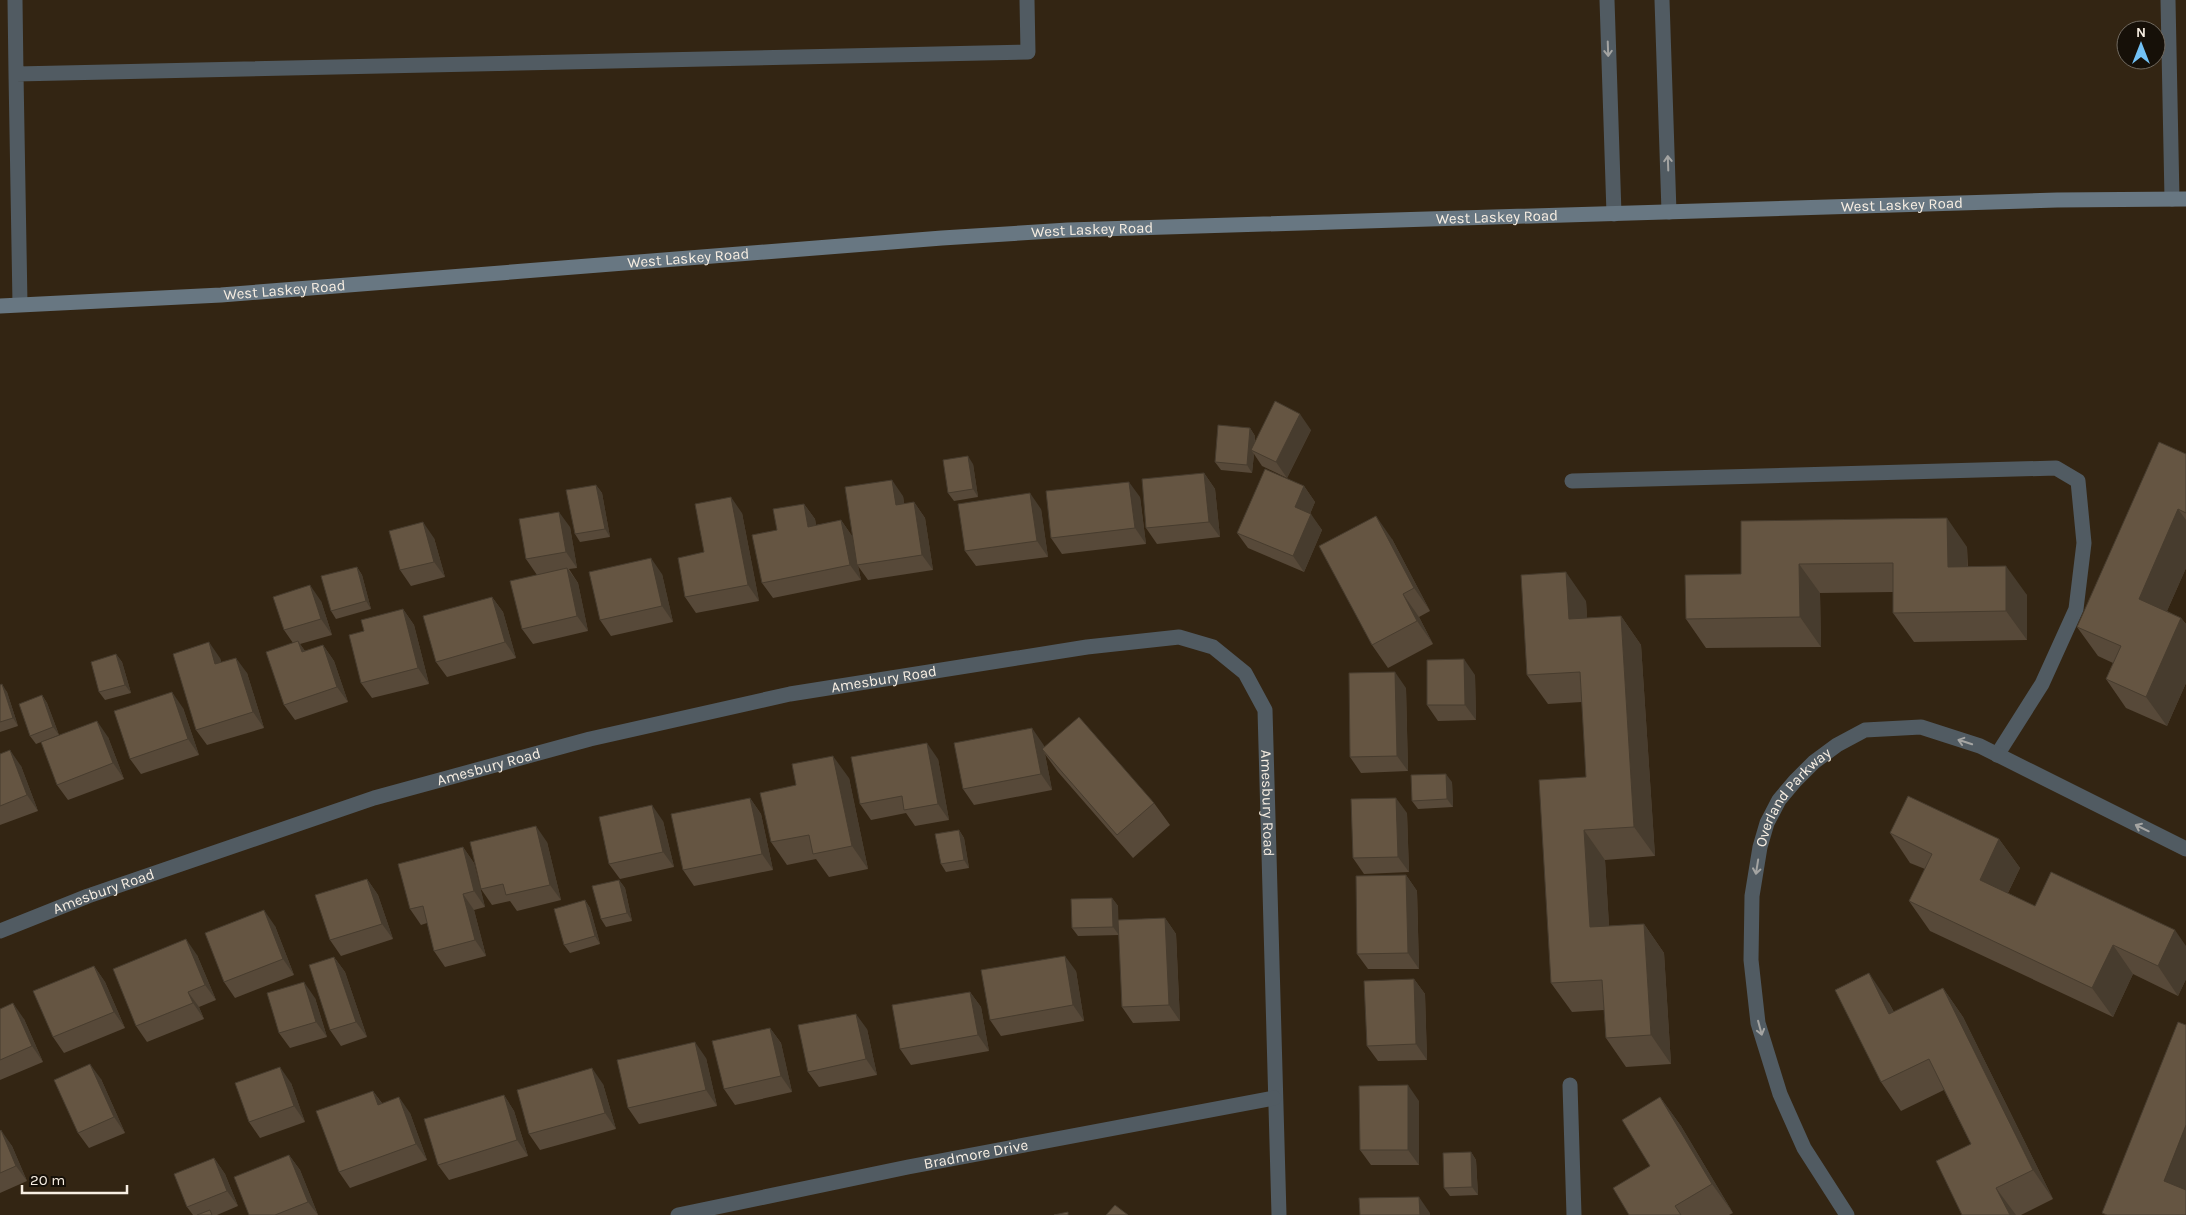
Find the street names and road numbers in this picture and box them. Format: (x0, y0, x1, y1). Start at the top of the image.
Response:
street label: West Laskey Road (1841, 194, 1963, 216)
street label: West Laskey Road (1436, 206, 1558, 228)
street label: West Laskey Road (1031, 218, 1154, 241)
street label: West Laskey Road (627, 244, 750, 272)
street label: West Laskey Road (223, 276, 346, 304)
street label: Amesbury Road (830, 662, 938, 696)
street label: Amesbury Road (435, 744, 543, 789)
street label: Overland Parkway (1751, 744, 1834, 849)
street label: Amesbury Road (1257, 749, 1278, 857)
street label: Amesbury Road (50, 865, 157, 918)
street label: Bradmore Drive (922, 1136, 1030, 1173)

